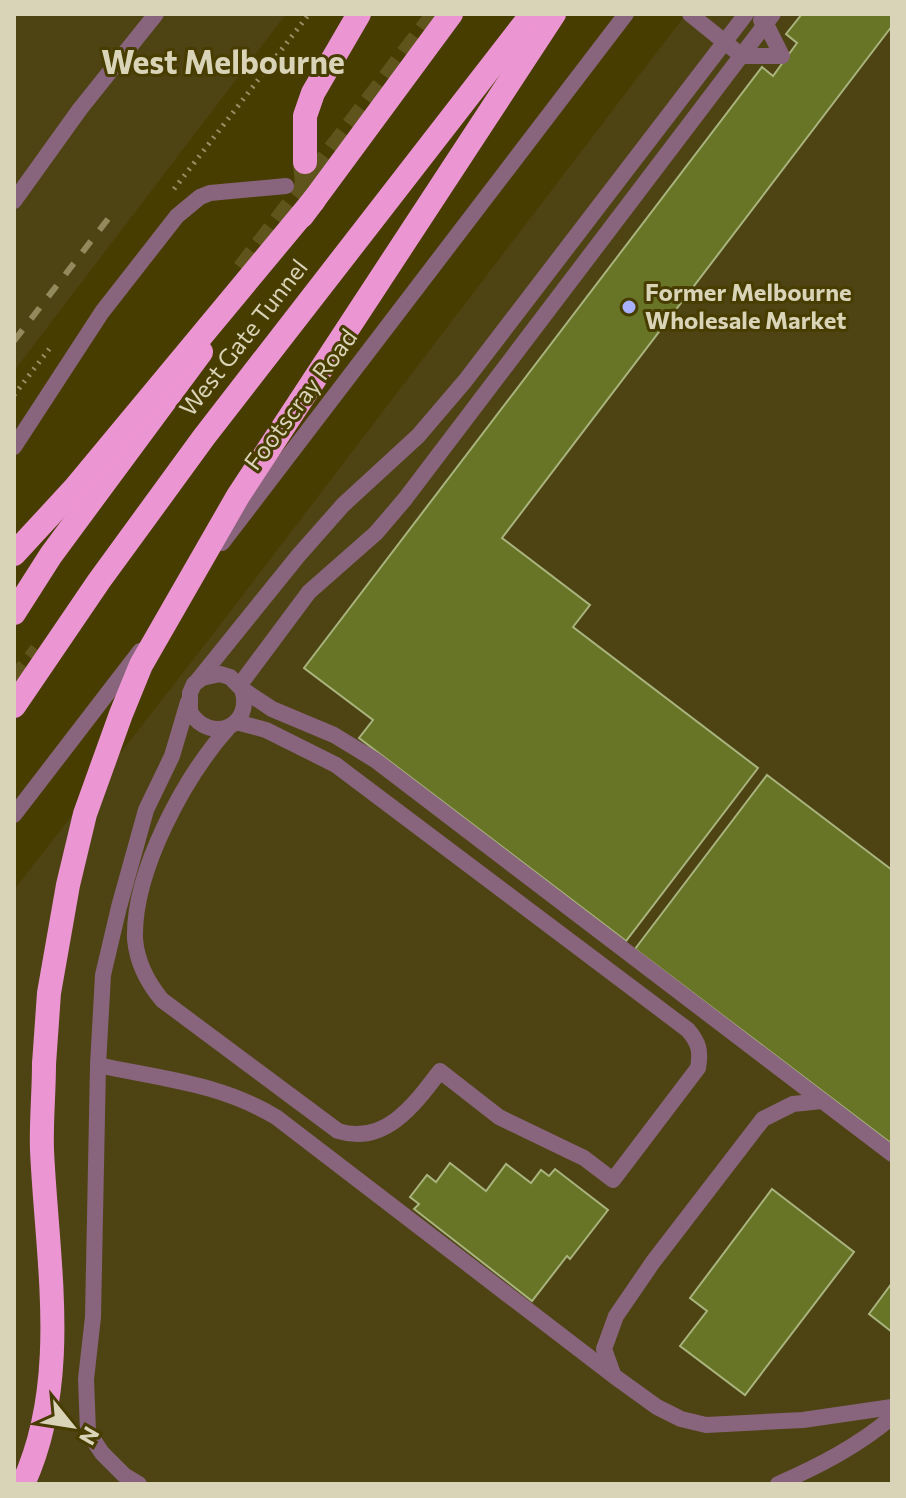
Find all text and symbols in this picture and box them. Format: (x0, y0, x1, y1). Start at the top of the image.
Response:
district label: West Melbourne (101, 41, 345, 81)
street label: West Gate Tunnel (173, 253, 313, 421)
place label: Former Melbourne Wholesale Market (645, 277, 852, 334)
marker: Former Melbourne Wholesale Market (620, 298, 638, 316)
street label: Footscray Road (237, 323, 362, 475)
north arrow (32, 1386, 112, 1466)
text: N (74, 1422, 106, 1450)

